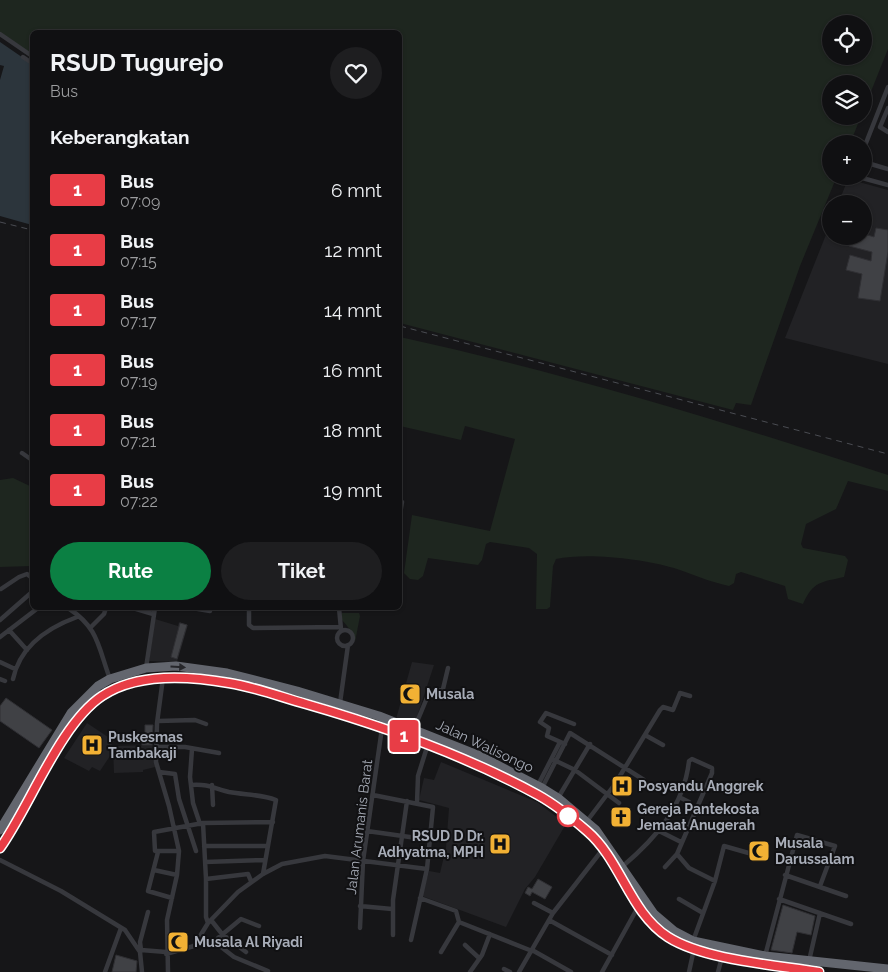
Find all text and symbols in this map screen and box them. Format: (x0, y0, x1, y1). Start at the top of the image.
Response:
map controls (822, 15, 872, 245)
button: locate (822, 15, 872, 65)
button: heart (330, 47, 382, 99)
text: RSUD Tugurejo (50, 48, 224, 77)
button: layers (822, 75, 872, 125)
text: Bus (50, 82, 78, 101)
text: Keberangkatan (50, 126, 190, 148)
button: + (822, 135, 872, 185)
text: Bus (120, 170, 154, 192)
text: 1 (73, 179, 82, 200)
text: 6 mnt (331, 179, 382, 201)
text: 07:09 (120, 192, 160, 211)
button: − (822, 195, 872, 245)
text: Bus (120, 230, 154, 252)
text: 1 (73, 239, 82, 260)
text: 12 mnt (324, 239, 382, 261)
text: 07:15 (120, 252, 157, 271)
text: Bus (120, 290, 154, 312)
text: 1 (73, 299, 82, 320)
text: 14 mnt (324, 299, 382, 321)
text: 07:17 (120, 312, 157, 331)
text: Bus (120, 350, 154, 372)
text: 1 (73, 359, 82, 380)
text: 16 mnt (323, 359, 382, 381)
text: 07:19 (120, 372, 157, 391)
text: Bus (120, 410, 154, 432)
text: 1 (73, 419, 82, 440)
text: 18 mnt (323, 419, 382, 441)
text: 07:21 (120, 432, 156, 451)
text: Bus (120, 470, 154, 492)
text: 1 (73, 479, 82, 500)
text: 19 mnt (323, 479, 382, 501)
text: 07:22 (120, 492, 158, 511)
button: Rute (50, 542, 211, 600)
button: Tiket (221, 542, 382, 600)
one-way arrow (171, 664, 187, 672)
mosque icon: Musala (398, 682, 422, 706)
place label: Musala (426, 686, 474, 702)
street label: Jalan Walisongo (434, 716, 536, 776)
line badge: 1 (388, 720, 420, 752)
text: 1 (400, 725, 408, 746)
place label: Puskesmas Tambakaji (108, 729, 183, 761)
hospital icon: Puskesmas Tambakaji (80, 733, 104, 757)
street label: Jalan Arumanis Barat (343, 758, 375, 895)
hospital icon: Posyandu Anggrek (610, 774, 634, 798)
place label: Posyandu Anggrek (638, 778, 764, 794)
place label: Gereja Pantekosta Jemaat Anugerah (637, 801, 759, 833)
unlabelled marker (557, 805, 579, 827)
church icon: Gereja Pantekosta Jemaat Anugerah (609, 805, 633, 829)
place label: RSUD D Dr. Adhyatma, MPH (378, 828, 484, 860)
hospital icon: RSUD D Dr. Adhyatma, MPH (488, 832, 512, 856)
place label: Musala Darussalam (775, 835, 854, 867)
mosque icon: Musala Darussalam (747, 839, 771, 863)
mosque icon: Musala Al Riyadi (166, 930, 190, 954)
place label: Musala Al Riyadi (194, 934, 303, 950)

